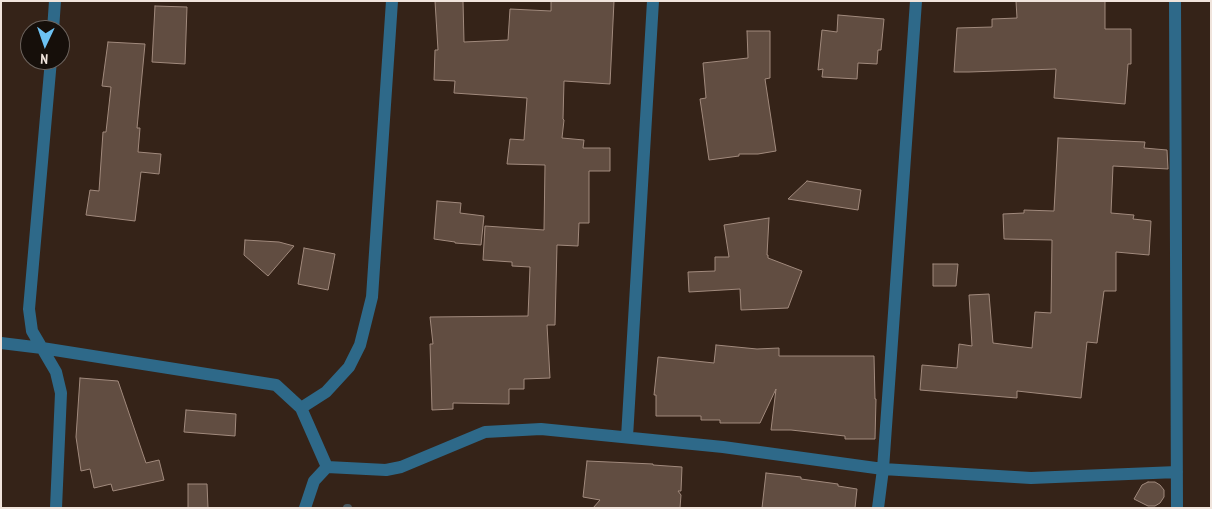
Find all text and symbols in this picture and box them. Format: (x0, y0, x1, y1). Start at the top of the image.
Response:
north arrow (20, 20, 70, 70)
text: N (40, 50, 49, 68)

